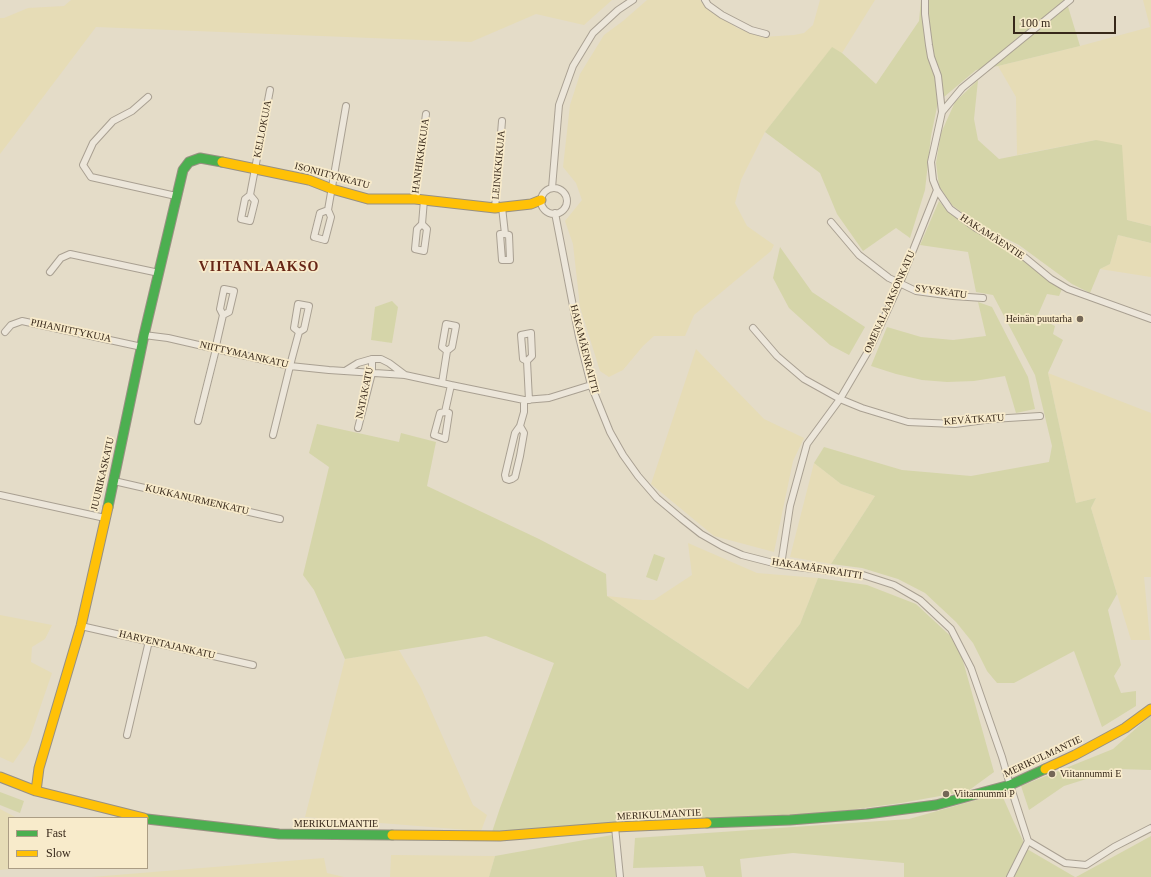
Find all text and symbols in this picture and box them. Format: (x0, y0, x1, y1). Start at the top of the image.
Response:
scale bar (1015, 8, 1118, 34)
text: 100 m (1020, 16, 1050, 30)
street label: KELLOKUJA (252, 99, 274, 159)
street label: HANHIKKIKUJA (410, 118, 432, 194)
street label: LEINIKKIKUJA (490, 130, 508, 200)
street label: ISONIITYNKATU (293, 160, 371, 192)
street label: HAKAMÄENTIE (958, 212, 1026, 262)
street label: OMENALAAKSONKATU (862, 249, 918, 355)
district label: VIITANLAAKSO (199, 259, 319, 275)
street label: SYYSKATU (914, 282, 968, 302)
street label: HAKAMÄENRAITTI (567, 303, 601, 395)
place label: Heinän puutarha (1006, 313, 1072, 325)
marker: Heinän puutarha (1075, 314, 1085, 324)
street label: PIHANIITTYKUJA (30, 317, 112, 345)
street label: NIITTYMAANKATU (199, 339, 289, 371)
street label: NATAKATU (354, 366, 376, 420)
street label: KEVÄTKATU (943, 412, 1005, 428)
street label: JUURIKASKATU (89, 436, 117, 512)
street label: KUKKANURMENKATU (144, 482, 250, 518)
street label: HAKAMÄENRAITTI (771, 556, 863, 582)
street label: HARVENTAJANKATU (118, 628, 216, 662)
street label: MERIKULMANTIE (1002, 734, 1084, 780)
place label: Viitannummi E (1060, 768, 1121, 780)
marker: Viitannummi E (1047, 769, 1057, 779)
place label: Viitannummi P (954, 788, 1015, 800)
marker: Viitannummi P (941, 789, 951, 799)
street label: MERIKULMANTIE (617, 807, 701, 823)
legend (8, 817, 148, 869)
street label: MERIKULMANTIE (294, 818, 378, 830)
text: Fast (46, 826, 66, 840)
text: Slow (46, 846, 71, 860)

